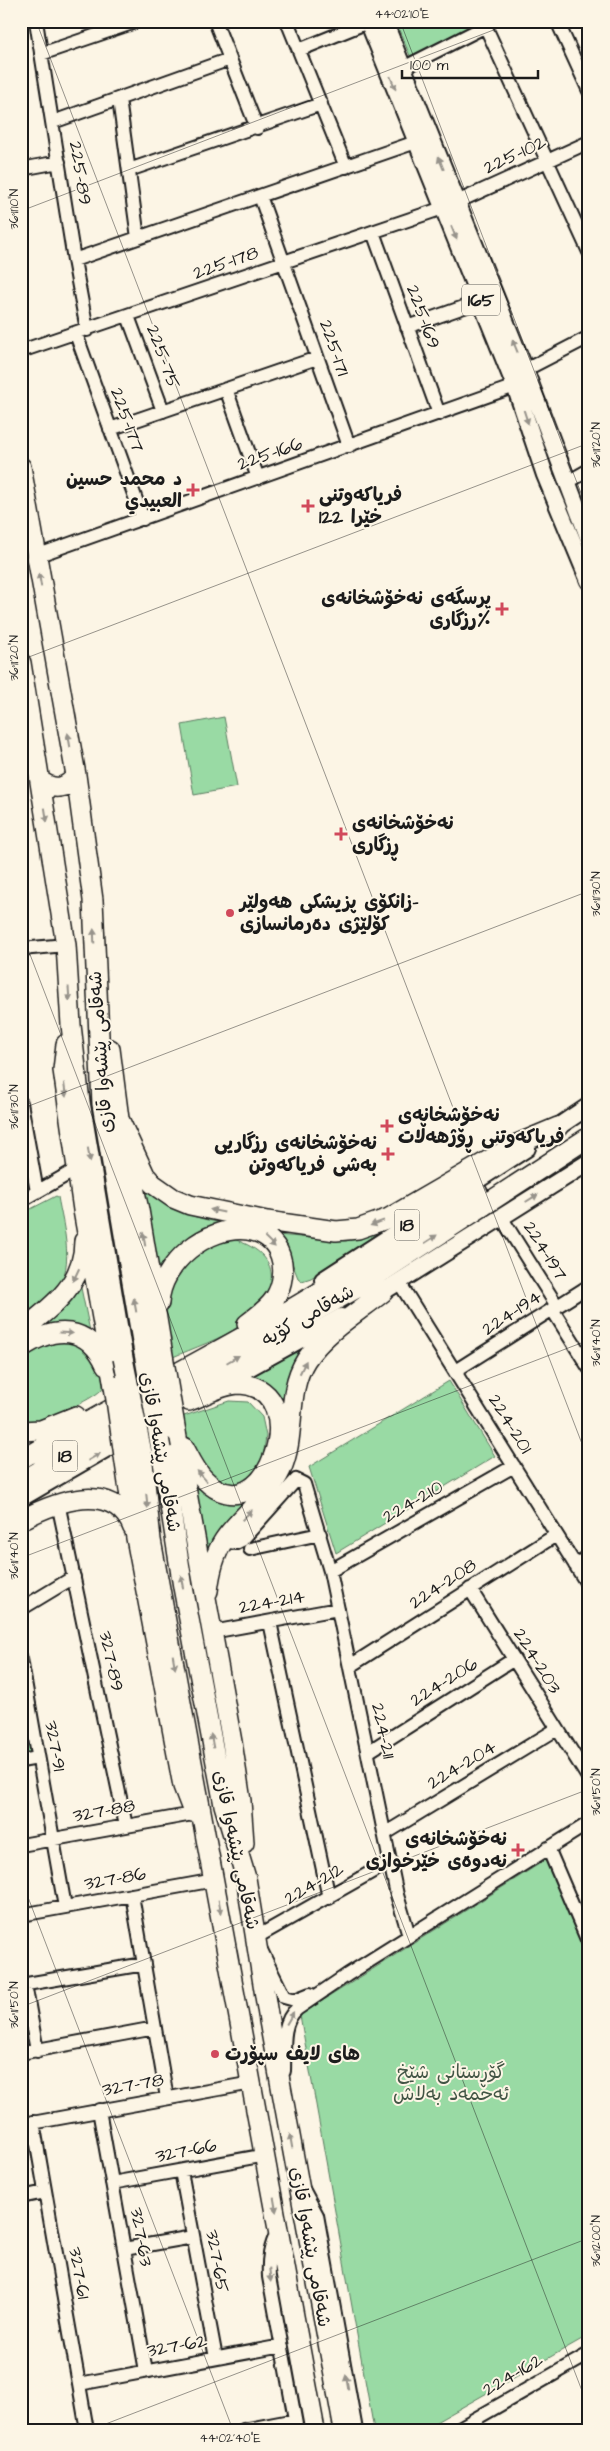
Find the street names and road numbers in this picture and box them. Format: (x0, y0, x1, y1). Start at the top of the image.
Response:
street label: 225-102 (479, 129, 551, 181)
street label: 225-89 (62, 139, 98, 207)
street label: 225-178 (190, 239, 262, 287)
street label: 225-169 (399, 281, 447, 353)
road number: 165 (462, 284, 500, 316)
street label: 225-171 (312, 316, 356, 380)
street label: 225-75 (139, 321, 187, 393)
street label: 225-177 (103, 384, 151, 456)
street label: 225-166 (234, 430, 306, 478)
street label: شەقامی پێشەوا قازی (82, 970, 120, 1134)
road number: 18 (394, 1210, 420, 1240)
street label: 224-197 (516, 1216, 574, 1286)
street label: شەقامی کۆیە (257, 1278, 359, 1354)
street label: 224-194 (477, 1283, 547, 1343)
street label: شەقامی پێشەوا قازی (133, 1370, 187, 1534)
street label: 224-201 (481, 1389, 539, 1460)
road number: 18 (52, 1440, 78, 1472)
street label: 224-210 (378, 1474, 448, 1530)
street label: 224-208 (404, 1552, 482, 1616)
street label: 224-214 (237, 1583, 307, 1621)
street label: 224-203 (506, 1623, 568, 1699)
street label: 327-89 (91, 1628, 131, 1694)
street label: 224-206 (405, 1651, 483, 1713)
street label: 224-211 (364, 1701, 402, 1762)
street label: 327-91 (37, 1718, 73, 1774)
street label: 224-204 (422, 1734, 502, 1796)
street label: شەقامی پێشەوا قازی (206, 1768, 266, 1932)
street label: 327-88 (71, 1792, 137, 1830)
street label: 224-212 (279, 1856, 349, 1912)
street label: 327-86 (82, 1860, 148, 1898)
street label: 327-78 (100, 2066, 166, 2104)
street label: 327-66 (153, 2132, 219, 2170)
street label: شەقامی پێشەوا قازی (283, 2165, 337, 2329)
street label: 327-63 (123, 2205, 160, 2269)
street label: 327-65 (198, 2227, 236, 2295)
street label: 327-61 (61, 2245, 97, 2302)
street label: 327-62 (145, 2327, 209, 2365)
street label: 224-162 (478, 2347, 548, 2403)

